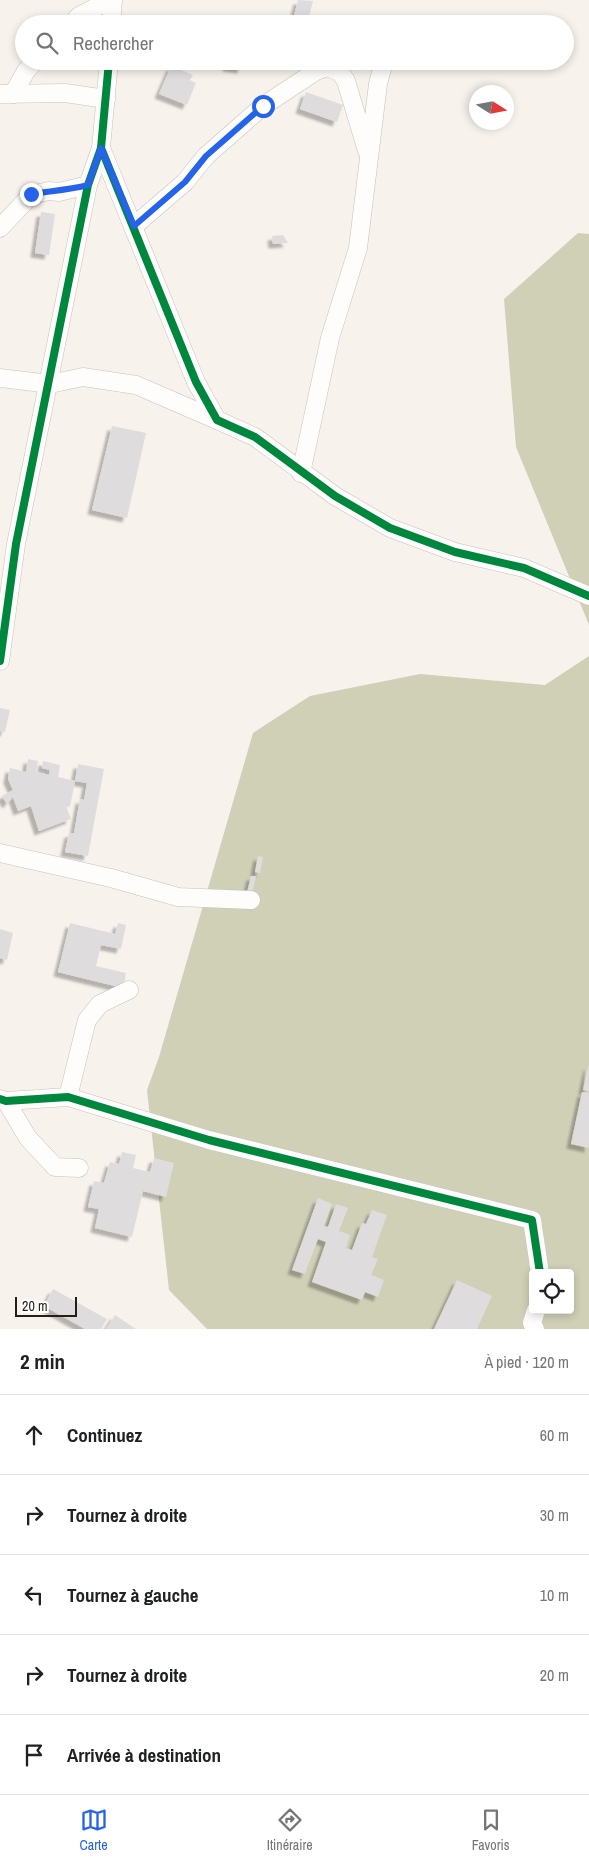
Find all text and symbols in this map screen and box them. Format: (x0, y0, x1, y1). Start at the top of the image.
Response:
search box (15, 15, 574, 70)
icon: search (33, 29, 61, 57)
text: Rechercher (73, 30, 154, 56)
north arrow (469, 85, 514, 130)
route start (252, 95, 275, 118)
route end (20, 183, 43, 206)
map controls (529, 1269, 574, 1314)
button: locate (529, 1269, 574, 1314)
scale bar (15, 1294, 78, 1317)
text: 20 m (22, 1297, 48, 1315)
text: 2 min (20, 1347, 65, 1376)
text: À pied · 120 m (484, 1351, 569, 1373)
icon: ahead (20, 1421, 48, 1449)
text: Continuez (67, 1422, 142, 1448)
text: 60 m (540, 1424, 569, 1446)
icon: right (20, 1501, 48, 1529)
text: Tournez à droite (67, 1502, 187, 1528)
text: 30 m (540, 1504, 569, 1526)
icon: left (20, 1581, 48, 1609)
text: Tournez à gauche (67, 1582, 198, 1608)
text: 10 m (540, 1584, 569, 1606)
icon: right (20, 1661, 48, 1689)
text: Tournez à droite (67, 1662, 187, 1688)
text: 20 m (540, 1664, 569, 1686)
icon: arrive (20, 1741, 48, 1769)
text: Arrivée à destination (67, 1742, 221, 1768)
tab: Carte (80, 1806, 108, 1854)
tab: Itinéraire (267, 1806, 313, 1854)
tab: Favoris (472, 1806, 509, 1854)

